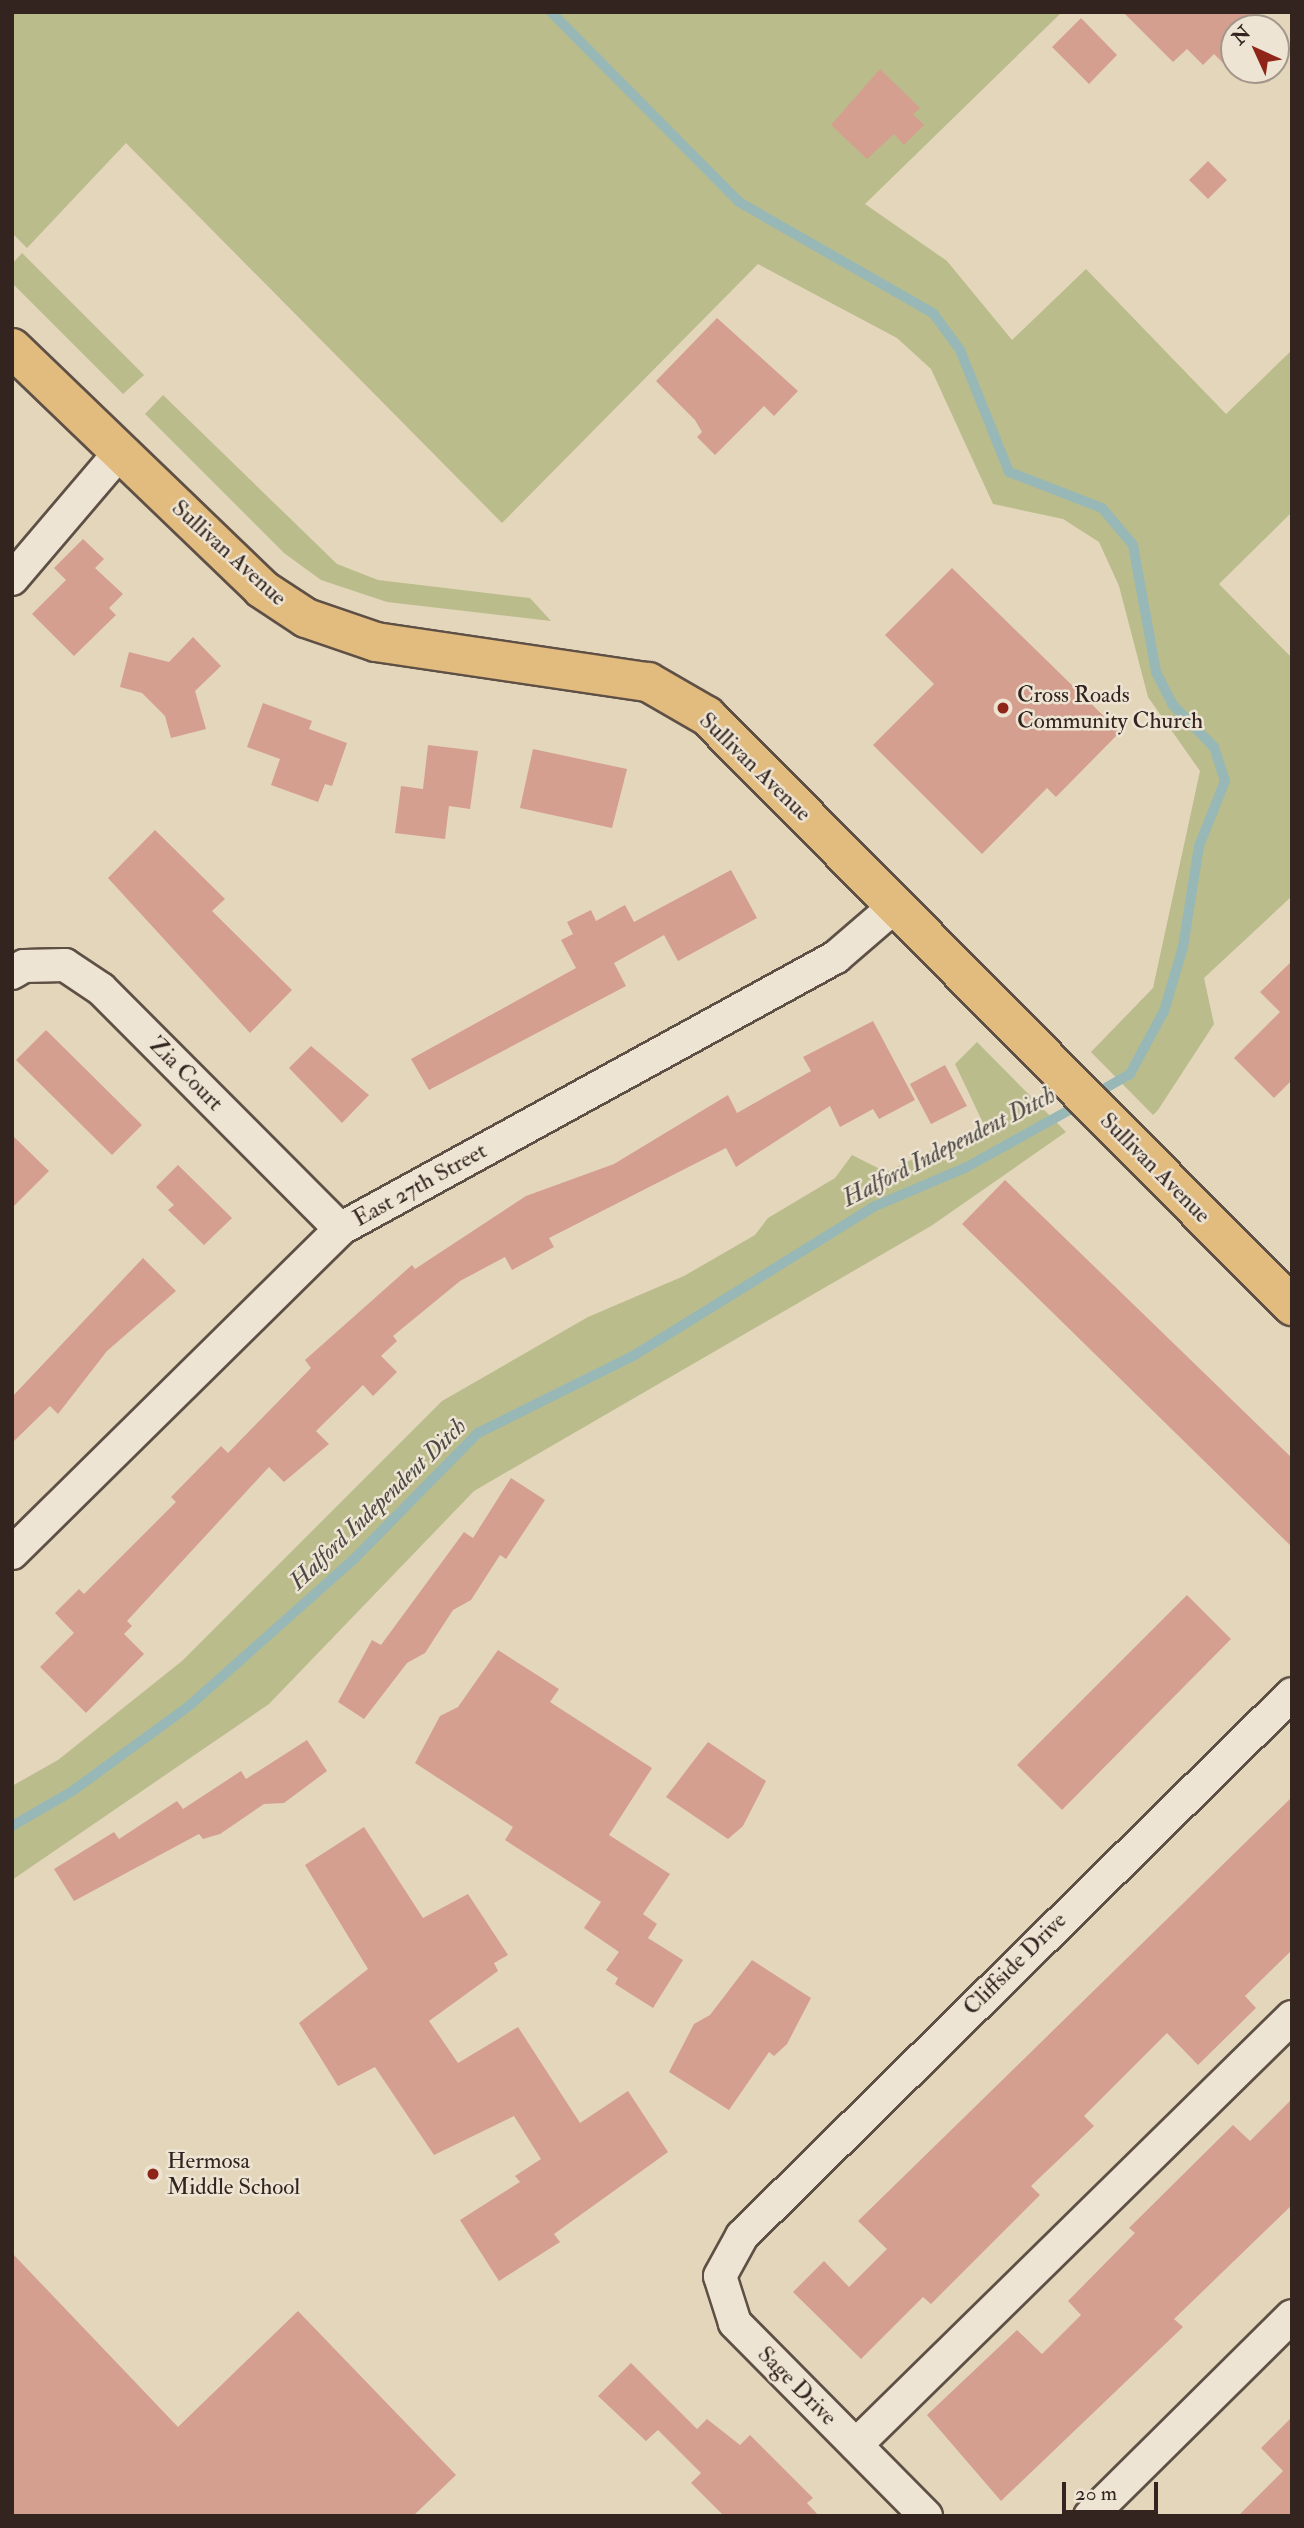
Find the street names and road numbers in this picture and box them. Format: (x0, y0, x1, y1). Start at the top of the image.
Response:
street label: Sullivan Avenue (166, 494, 292, 612)
street label: Sullivan Avenue (693, 707, 817, 827)
street label: Zia Court (143, 1031, 229, 1117)
street label: Sullivan Avenue (1094, 1107, 1216, 1229)
street label: East 27th Street (349, 1137, 491, 1233)
street label: Cliffside Drive (958, 1907, 1072, 2021)
street label: Sage Drive (752, 2341, 842, 2431)

